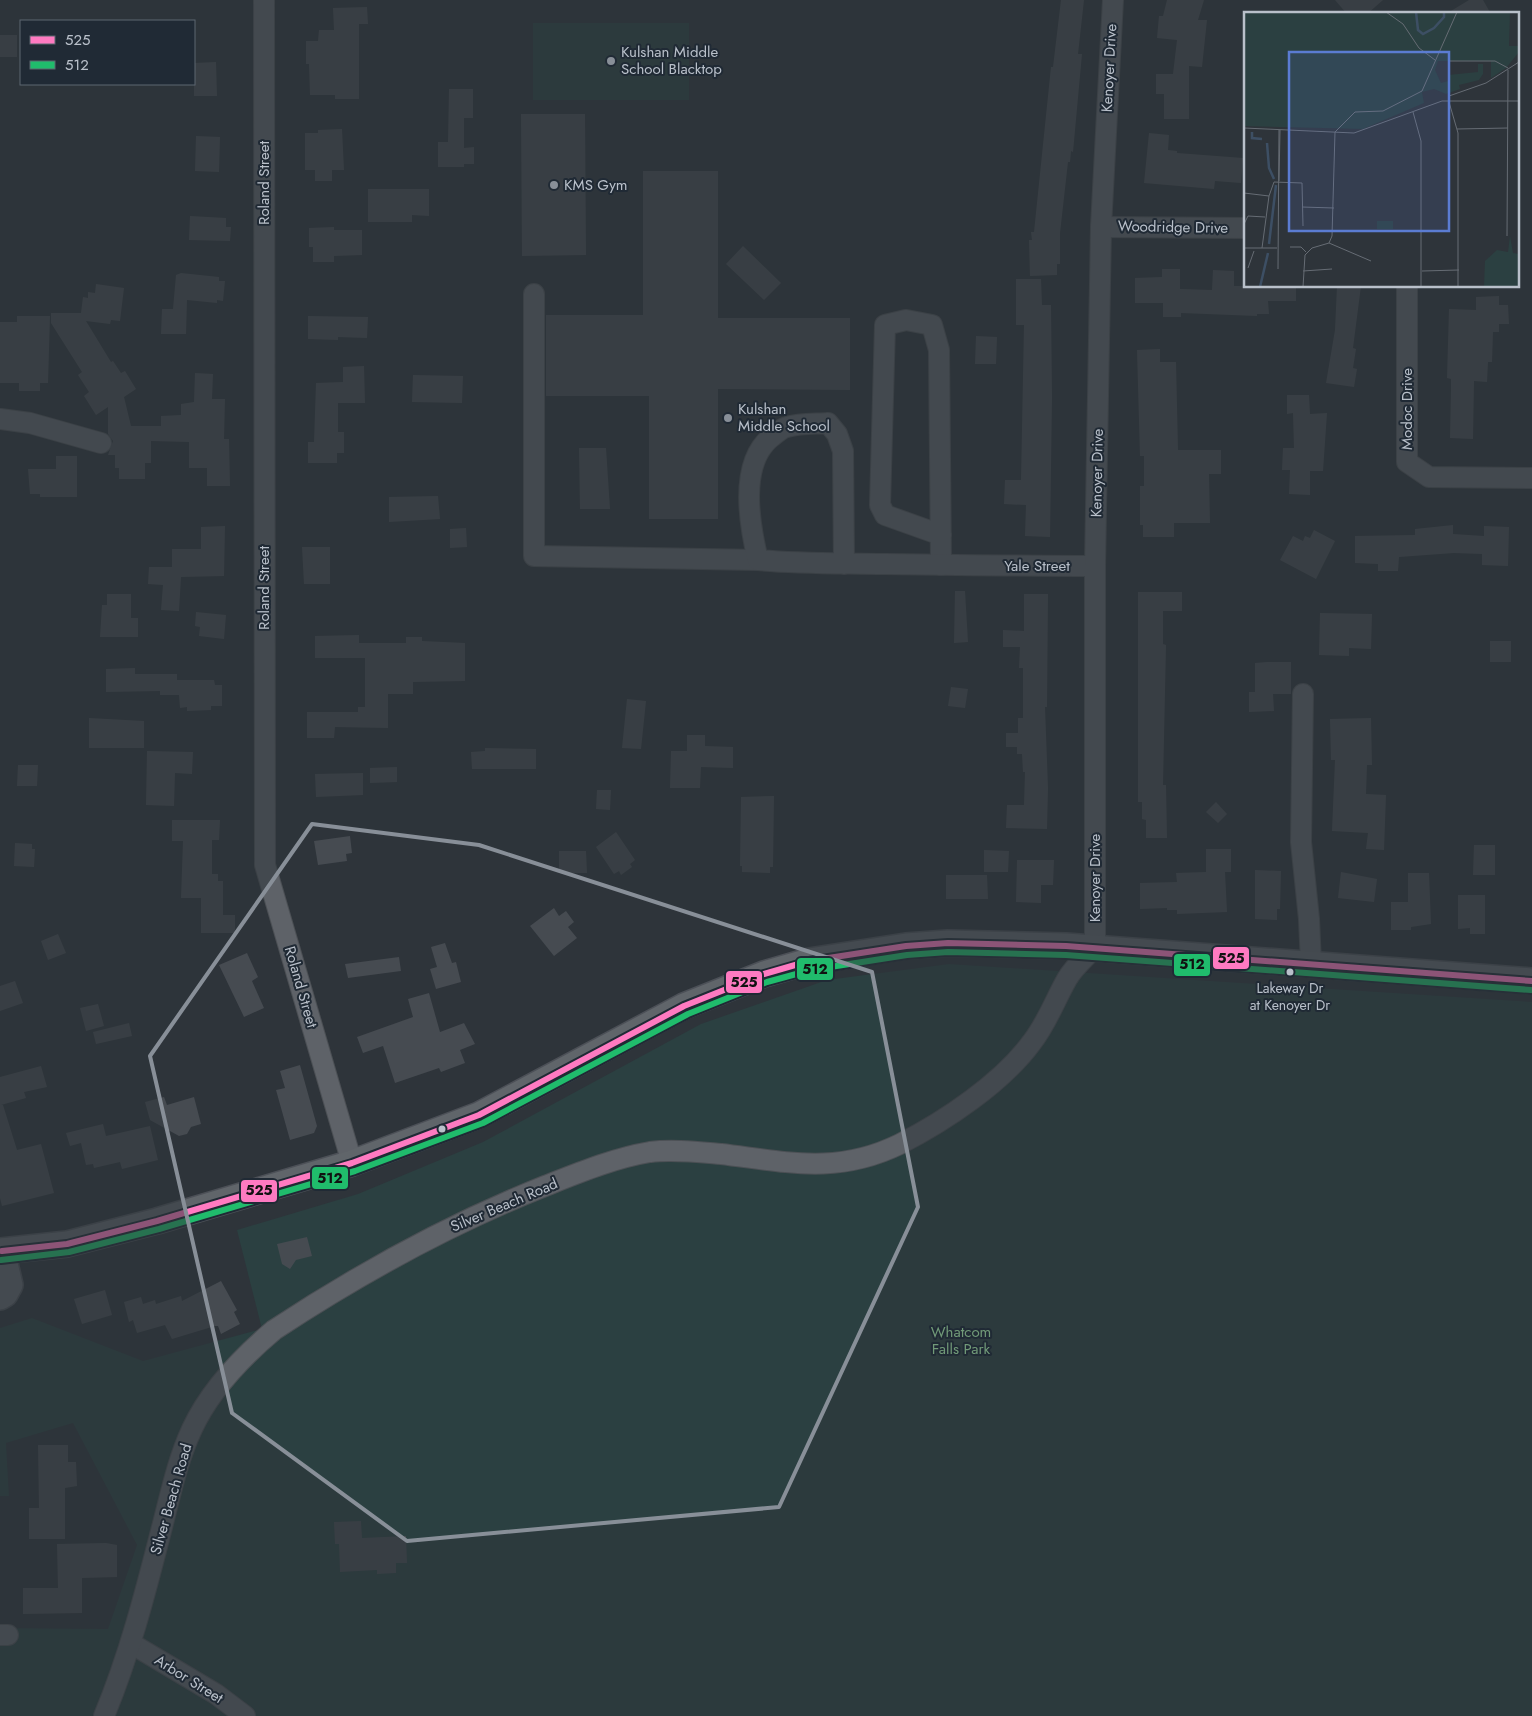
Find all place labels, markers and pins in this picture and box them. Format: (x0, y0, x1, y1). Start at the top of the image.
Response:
place label: Kulshan Middle School Blacktop (621, 41, 722, 80)
marker: Kulshan Middle School Blacktop (605, 55, 617, 67)
place label: KMS Gym (564, 174, 628, 196)
marker: KMS Gym (548, 179, 560, 191)
place label: Kulshan Middle School (738, 398, 830, 437)
marker: Kulshan Middle School (722, 412, 734, 424)
marker: Lakeway Dr at Kenoyer Dr (1285, 967, 1295, 977)
place label: Lakeway Dr at Kenoyer Dr (1250, 978, 1330, 1015)
unlabelled marker (437, 1124, 447, 1134)

